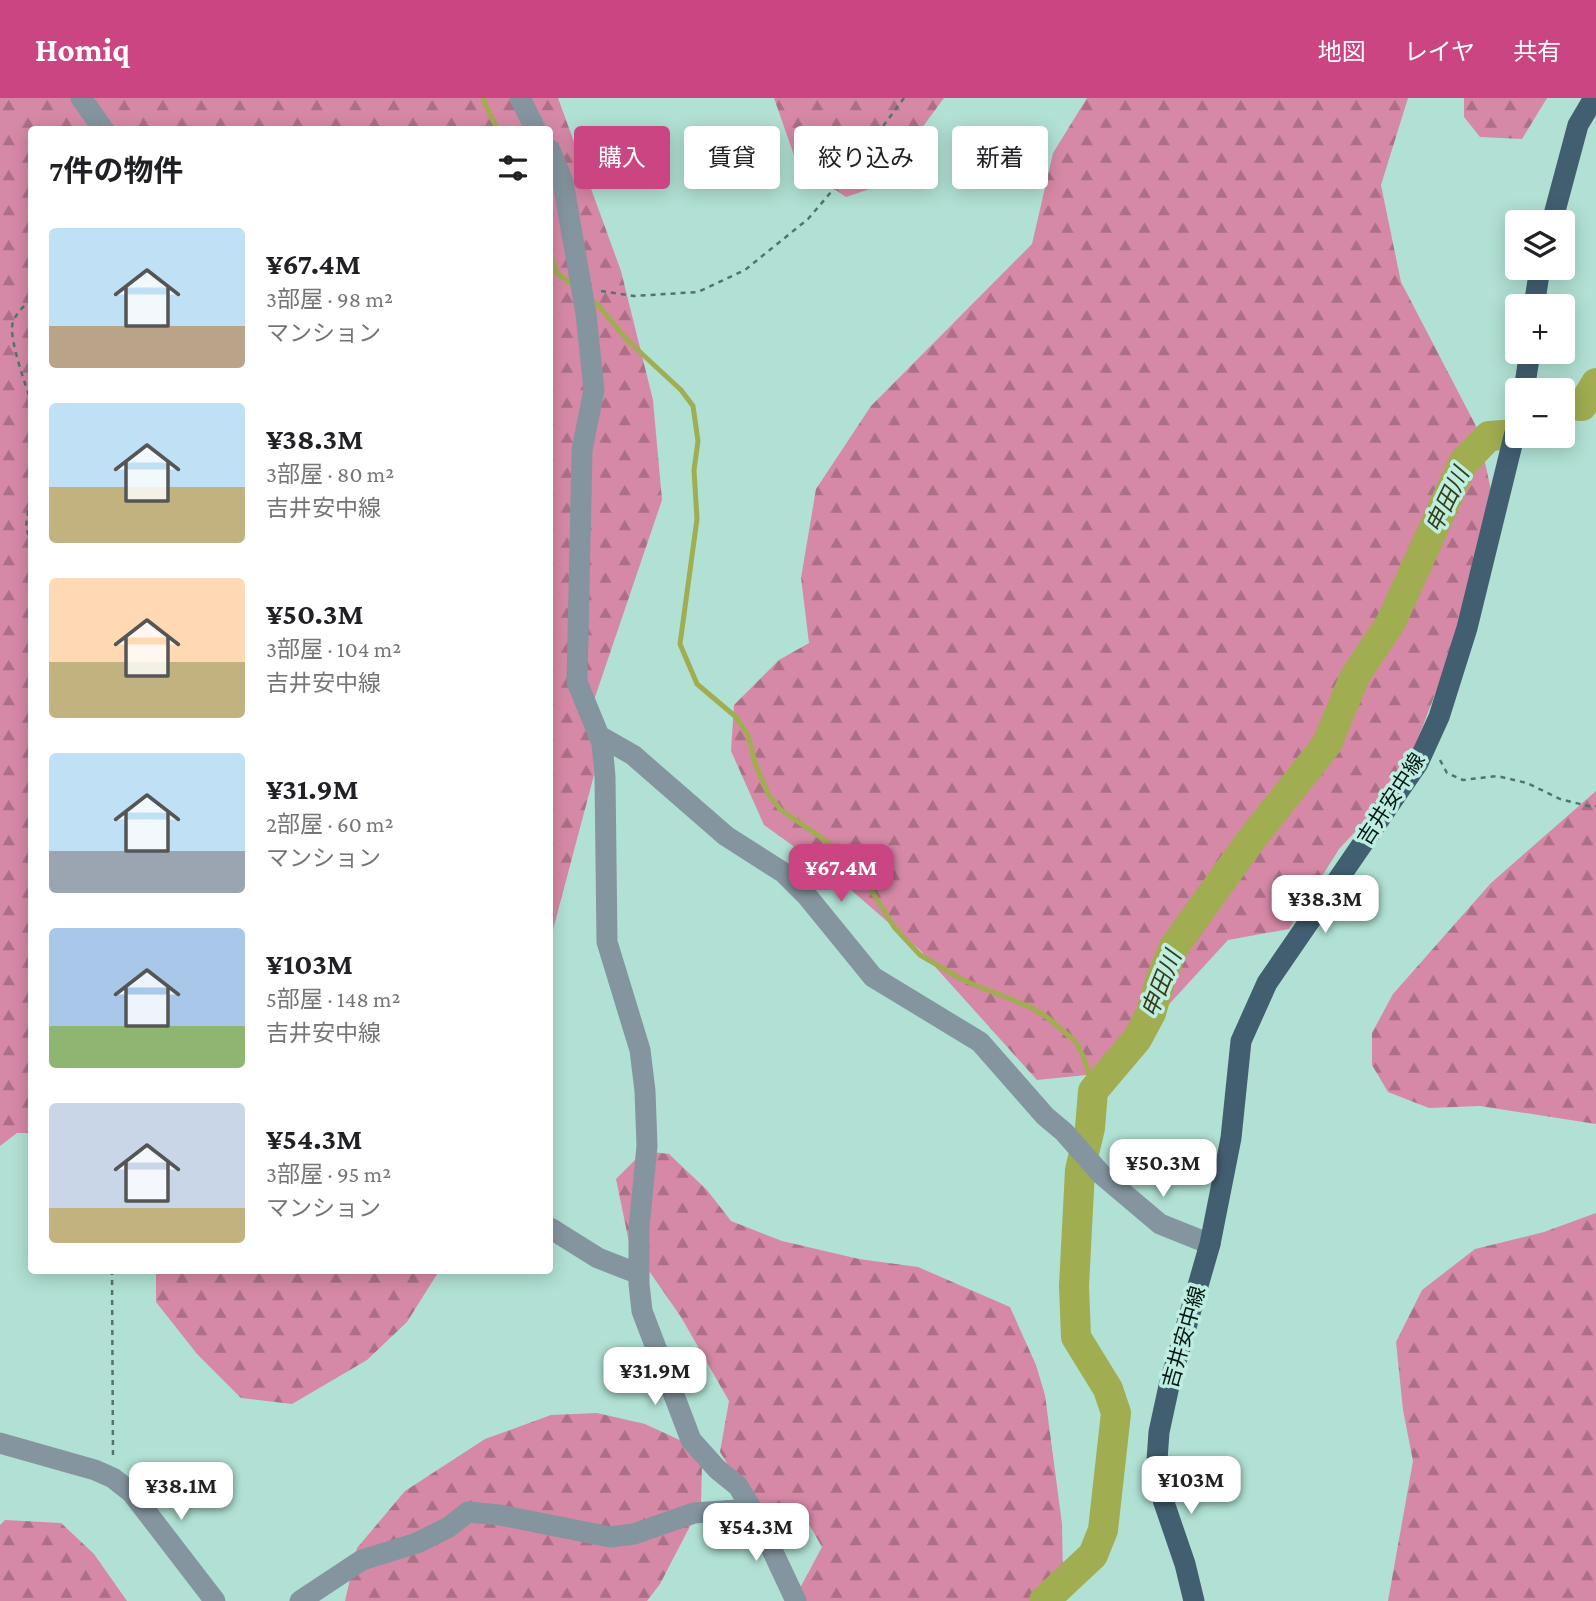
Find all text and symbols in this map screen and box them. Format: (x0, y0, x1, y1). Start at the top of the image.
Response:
text: Homiq (35, 31, 130, 68)
text: 地図 (1318, 38, 1366, 65)
text: レイヤ (1404, 38, 1475, 65)
text: 共有 (1513, 38, 1561, 65)
chip: 購入 (574, 126, 670, 189)
chip: 賃貸 (684, 126, 780, 189)
chip: 絞り込み (794, 126, 938, 189)
chip: 新着 (952, 126, 1048, 189)
icon: filters (494, 149, 532, 187)
text: 7件の物件 (49, 154, 184, 187)
map controls (1505, 210, 1575, 448)
button: layers (1505, 210, 1575, 280)
text: ¥67.4M (266, 247, 361, 280)
icon: home (105, 256, 189, 340)
text: 3部屋 · 98 m² (266, 286, 393, 312)
button: + (1505, 294, 1575, 364)
text: マンション (266, 320, 381, 346)
button: − (1505, 378, 1575, 448)
text: ¥38.3M (266, 422, 363, 455)
icon: home (105, 431, 189, 515)
text: 3部屋 · 80 m² (266, 461, 394, 487)
water label: 申田川 (1420, 461, 1475, 537)
text: 吉井安中線 (266, 495, 381, 521)
text: ¥50.3M (266, 597, 364, 630)
icon: home (105, 606, 189, 690)
text: 3部屋 · 104 m² (266, 636, 401, 662)
text: 吉井安中線 (266, 670, 381, 696)
street label: 吉井安中線 (1352, 748, 1430, 850)
text: ¥31.9M (266, 772, 359, 805)
icon: home (105, 781, 189, 865)
text: 2部屋 · 60 m² (266, 811, 394, 837)
pin: ¥67.4M (784, 844, 898, 904)
text: マンション (266, 845, 381, 871)
text: ¥67.4M (805, 854, 877, 880)
pin: ¥38.3M (1268, 876, 1382, 935)
text: ¥38.3M (1288, 885, 1362, 911)
water label: 申田川 (1136, 944, 1187, 1021)
text: ¥103M (266, 947, 353, 980)
icon: home (105, 956, 189, 1040)
text: 5部屋 · 148 m² (266, 986, 401, 1012)
text: 吉井安中線 (266, 1020, 381, 1046)
text: ¥54.3M (266, 1122, 362, 1155)
icon: home (105, 1131, 189, 1215)
pin: ¥50.3M (1106, 1140, 1220, 1199)
text: ¥50.3M (1126, 1149, 1200, 1175)
text: 3部屋 · 95 m² (266, 1161, 391, 1187)
text: マンション (266, 1195, 381, 1221)
street label: 吉井安中線 (1158, 1283, 1210, 1391)
pin: ¥31.9M (598, 1348, 712, 1407)
text: ¥31.9M (619, 1357, 691, 1383)
pin: ¥103M (1142, 1456, 1240, 1516)
pin: ¥38.1M (124, 1462, 238, 1522)
text: ¥103M (1158, 1466, 1224, 1492)
text: ¥38.1M (145, 1472, 217, 1498)
pin: ¥54.3M (699, 1504, 813, 1563)
text: ¥54.3M (719, 1513, 793, 1539)

